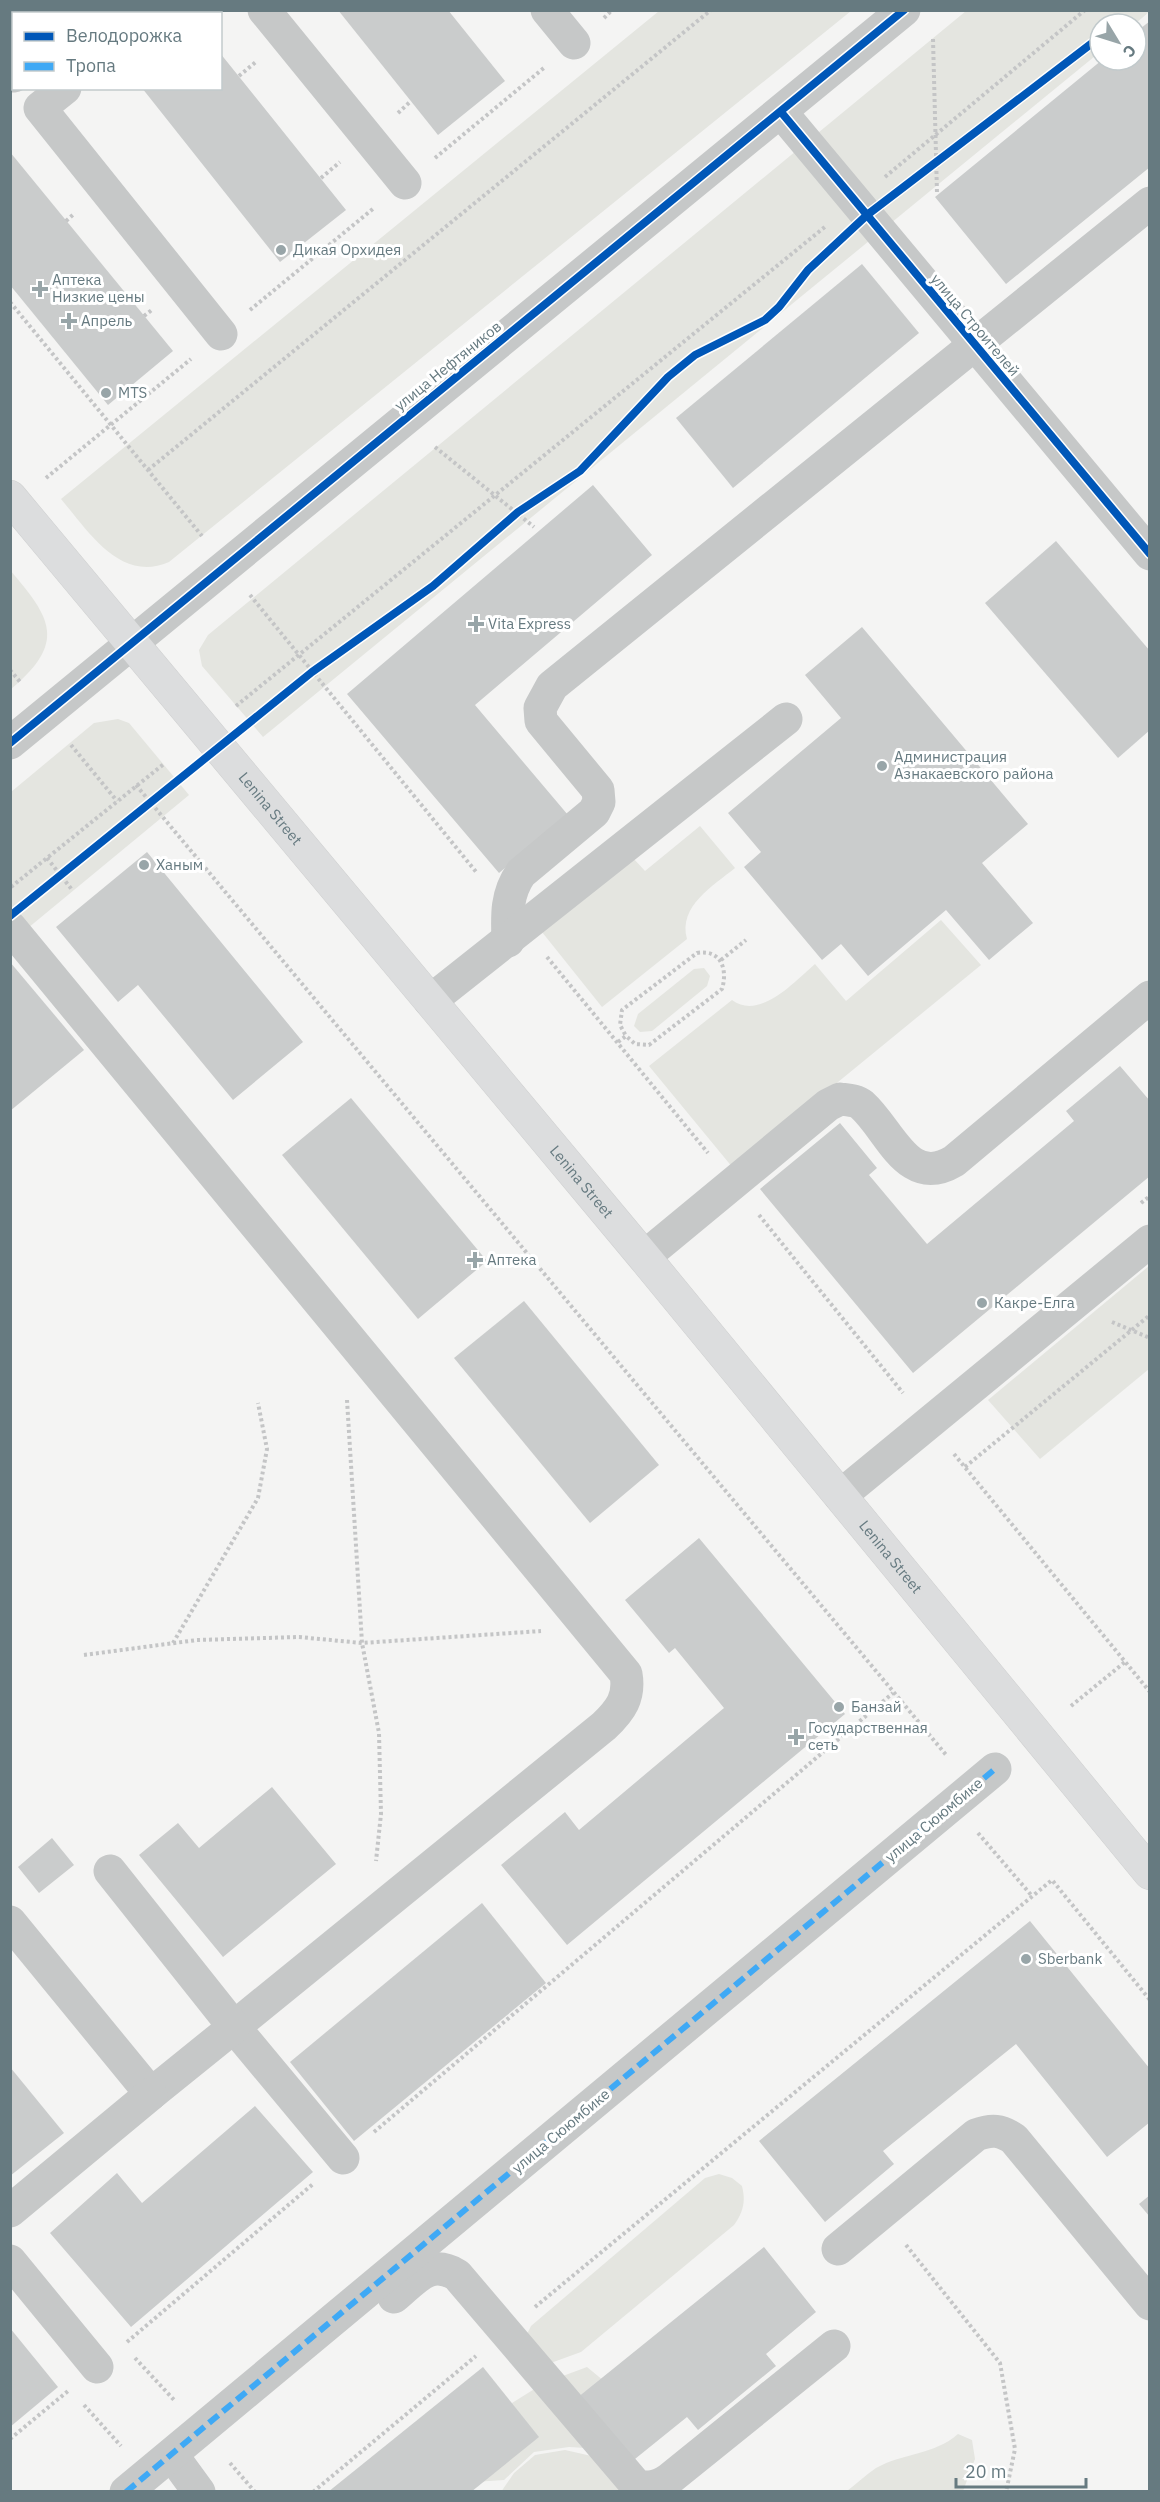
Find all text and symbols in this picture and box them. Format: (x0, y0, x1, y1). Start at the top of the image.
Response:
legend (12, 12, 222, 90)
north arrow (1088, 12, 1148, 72)
text: Велодорожка (66, 24, 182, 47)
text: С (1119, 41, 1141, 61)
text: Тропа (66, 54, 116, 77)
place label: Дикая Орхидея (293, 240, 401, 259)
marker: Дикая Орхидея (274, 243, 288, 257)
place label: Аптека Низкие цены (52, 270, 145, 306)
street label: улица Строителей (927, 270, 1024, 380)
marker: Аптека Низкие цены (33, 282, 47, 296)
place label: Апрель (81, 311, 133, 330)
marker: Апрель (62, 314, 76, 328)
street label: улица Нефтяников (390, 317, 505, 415)
place label: MTS (118, 383, 147, 402)
marker: MTS (99, 386, 113, 400)
place label: Vita Express (488, 614, 571, 633)
marker: Vita Express (469, 617, 483, 631)
place label: Администрация Азнакаевского района (894, 747, 1054, 783)
marker: Администрация Азнакаевского района (875, 759, 889, 773)
street label: Lenina Street (235, 768, 306, 849)
place label: Ханым (156, 855, 203, 874)
marker: Ханым (137, 858, 151, 872)
street label: Lenina Street (546, 1141, 618, 1222)
place label: Аптека (487, 1250, 536, 1269)
marker: Аптека (468, 1253, 482, 1267)
place label: Какре-Елга (994, 1293, 1075, 1312)
marker: Какре-Елга (975, 1296, 989, 1310)
street label: Lenina Street (855, 1516, 926, 1597)
place label: Банзай (851, 1697, 902, 1716)
marker: Банзай (832, 1700, 846, 1714)
place label: Государственная сеть (808, 1718, 928, 1754)
marker: Государственная сеть (789, 1730, 803, 1744)
street label: улица Сююмбике (881, 1773, 986, 1866)
place label: Sberbank (1038, 1949, 1102, 1968)
marker: Sberbank (1019, 1952, 1033, 1966)
street label: улица Сююмбике (508, 2084, 613, 2177)
scale bar (956, 2451, 1086, 2489)
text: 20 m (965, 2460, 1007, 2483)

